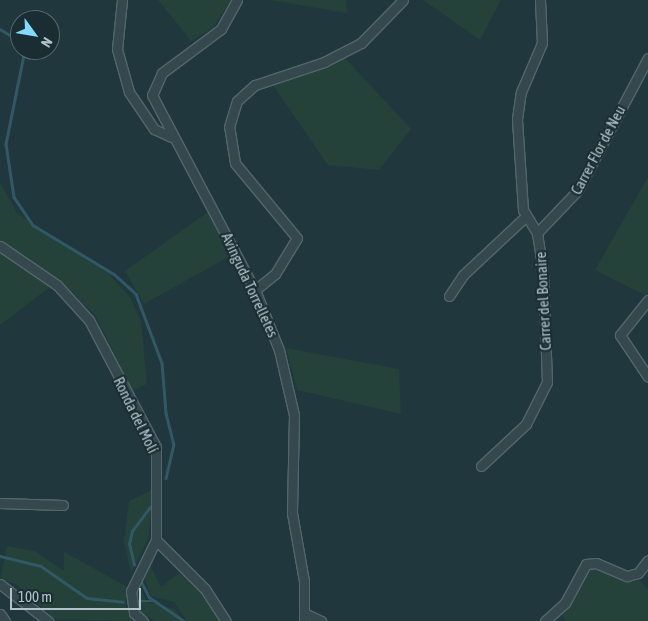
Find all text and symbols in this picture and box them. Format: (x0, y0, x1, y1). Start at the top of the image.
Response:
north arrow (10, 10, 60, 60)
text: N (38, 35, 56, 50)
street label: Carrer Flor de Neu (567, 102, 629, 198)
street label: Avinguda Torrelletes (218, 230, 282, 340)
street label: Carrer del Bonaire (531, 251, 555, 351)
street label: Ronda del Molí (110, 374, 162, 456)
scale bar (12, 578, 144, 610)
text: 100 m (18, 588, 52, 605)

